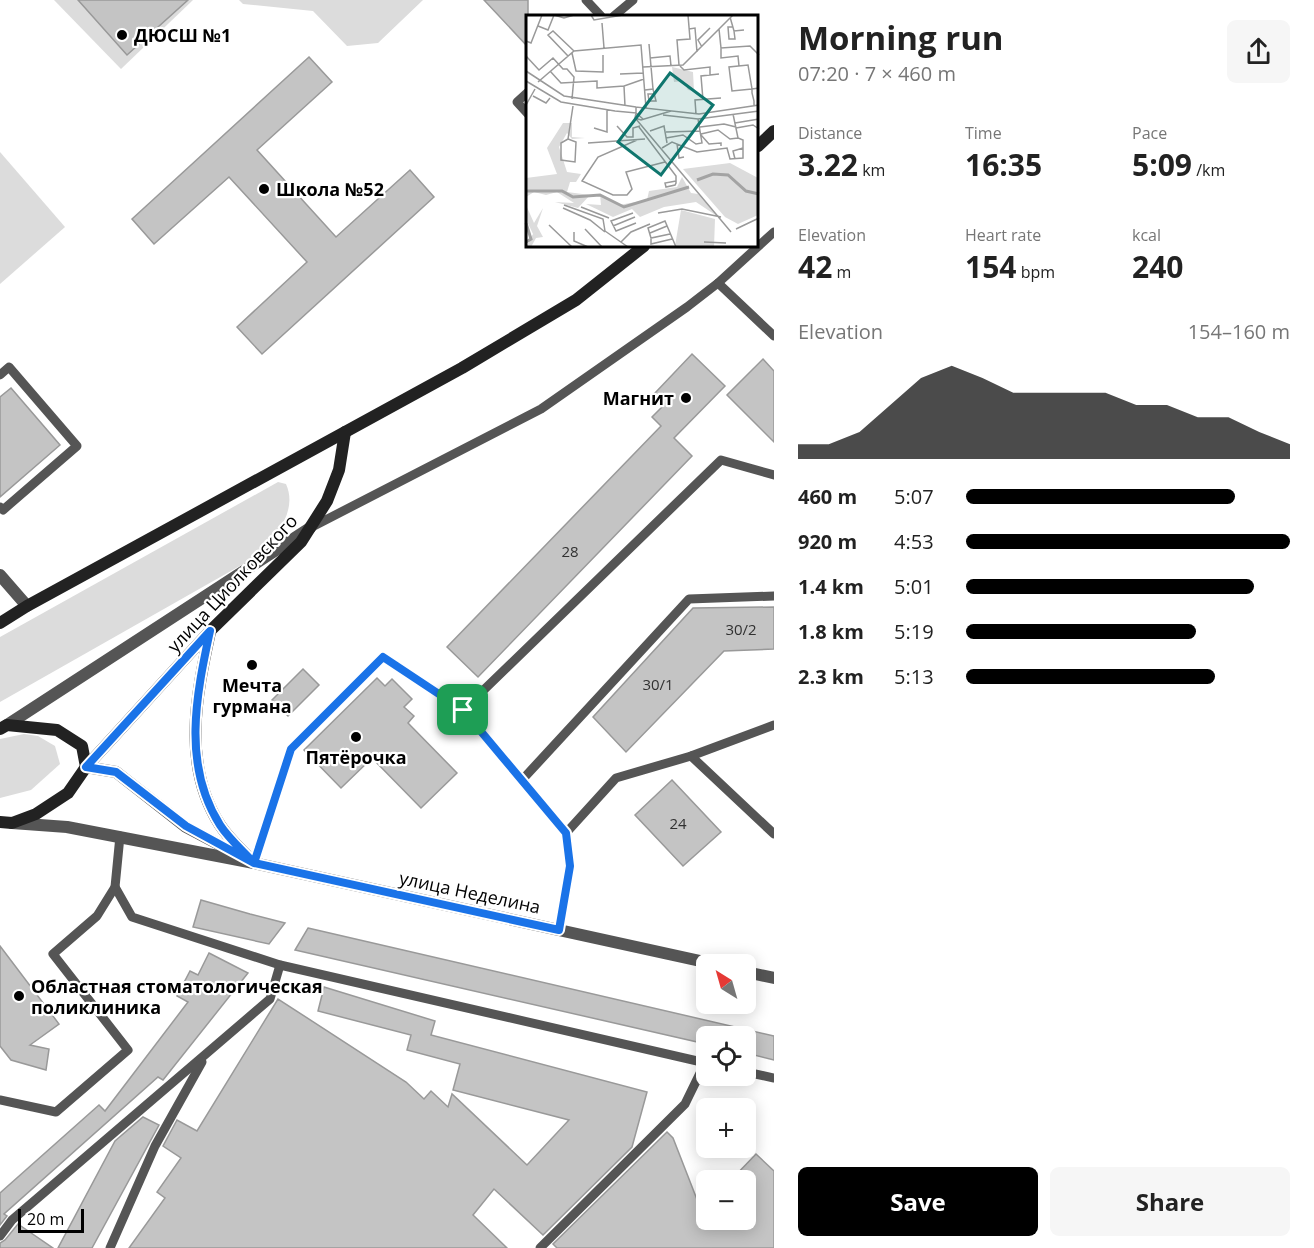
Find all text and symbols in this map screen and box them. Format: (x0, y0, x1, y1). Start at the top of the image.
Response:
inset map (526, 15, 759, 248)
text: Morning run (798, 15, 1004, 60)
button: share (1227, 20, 1290, 83)
place label: ДЮСШ №1 (134, 23, 231, 47)
marker: ДЮСШ №1 (115, 28, 129, 42)
text: 07:20 · 7 × 460 m (798, 60, 956, 87)
text: Distance (798, 122, 862, 144)
text: Time (965, 122, 1002, 144)
text: Pace (1132, 122, 1167, 144)
text: 3.22 (798, 144, 858, 185)
text: 16:35 (965, 144, 1042, 185)
text: 5:09 (1132, 144, 1192, 185)
text: km (858, 159, 885, 181)
text: /km (1192, 159, 1225, 181)
place label: Школа №52 (276, 177, 384, 201)
marker: Школа №52 (257, 182, 271, 196)
text: Elevation (798, 224, 866, 246)
text: Heart rate (965, 224, 1041, 246)
text: kcal (1132, 224, 1161, 246)
text: 42 (798, 246, 832, 287)
text: 154 (965, 246, 1016, 287)
text: 240 (1132, 246, 1183, 287)
text: m (832, 261, 851, 283)
text: bpm (1016, 261, 1055, 283)
text: Elevation (798, 318, 883, 345)
text: 154–160 m (1188, 318, 1290, 345)
place label: Магнит (603, 386, 674, 410)
marker: Магнит (679, 391, 693, 405)
text: 460 m (798, 483, 857, 510)
text: 5:07 (894, 483, 934, 510)
street label: улица Циолковского (162, 509, 302, 657)
text: 920 m (798, 528, 857, 555)
text: 4:53 (894, 528, 934, 555)
house number: 28 (561, 541, 579, 561)
text: 1.4 km (798, 573, 864, 600)
text: 5:01 (894, 573, 934, 600)
text: 1.8 km (798, 618, 864, 645)
text: 5:19 (894, 618, 934, 645)
house number: 30/2 (725, 619, 757, 639)
marker: Мечта гурмана (245, 658, 259, 672)
text: 2.3 km (798, 663, 864, 690)
text: 5:13 (894, 663, 934, 690)
place label: Мечта гурмана (212, 673, 292, 718)
house number: 30/1 (642, 674, 674, 694)
pin (437, 684, 488, 735)
icon: arrive (446, 693, 479, 726)
marker: Пятёрочка (349, 730, 363, 744)
place label: Пятёрочка (305, 745, 407, 769)
house number: 24 (669, 813, 687, 833)
street label: улица Неделина (397, 865, 543, 919)
north arrow (696, 954, 756, 1014)
map controls (696, 954, 756, 1230)
place label: Областная стоматологическая поликлиника (31, 974, 323, 1019)
marker: Областная стоматологическая поликлиника (12, 989, 26, 1003)
button: locate (696, 1026, 756, 1086)
button: + (696, 1098, 756, 1158)
button: Save (798, 1167, 1038, 1236)
button: Share (1050, 1167, 1290, 1236)
button: − (696, 1170, 756, 1230)
scale bar (18, 1206, 84, 1234)
text: 20 m (27, 1208, 64, 1230)

